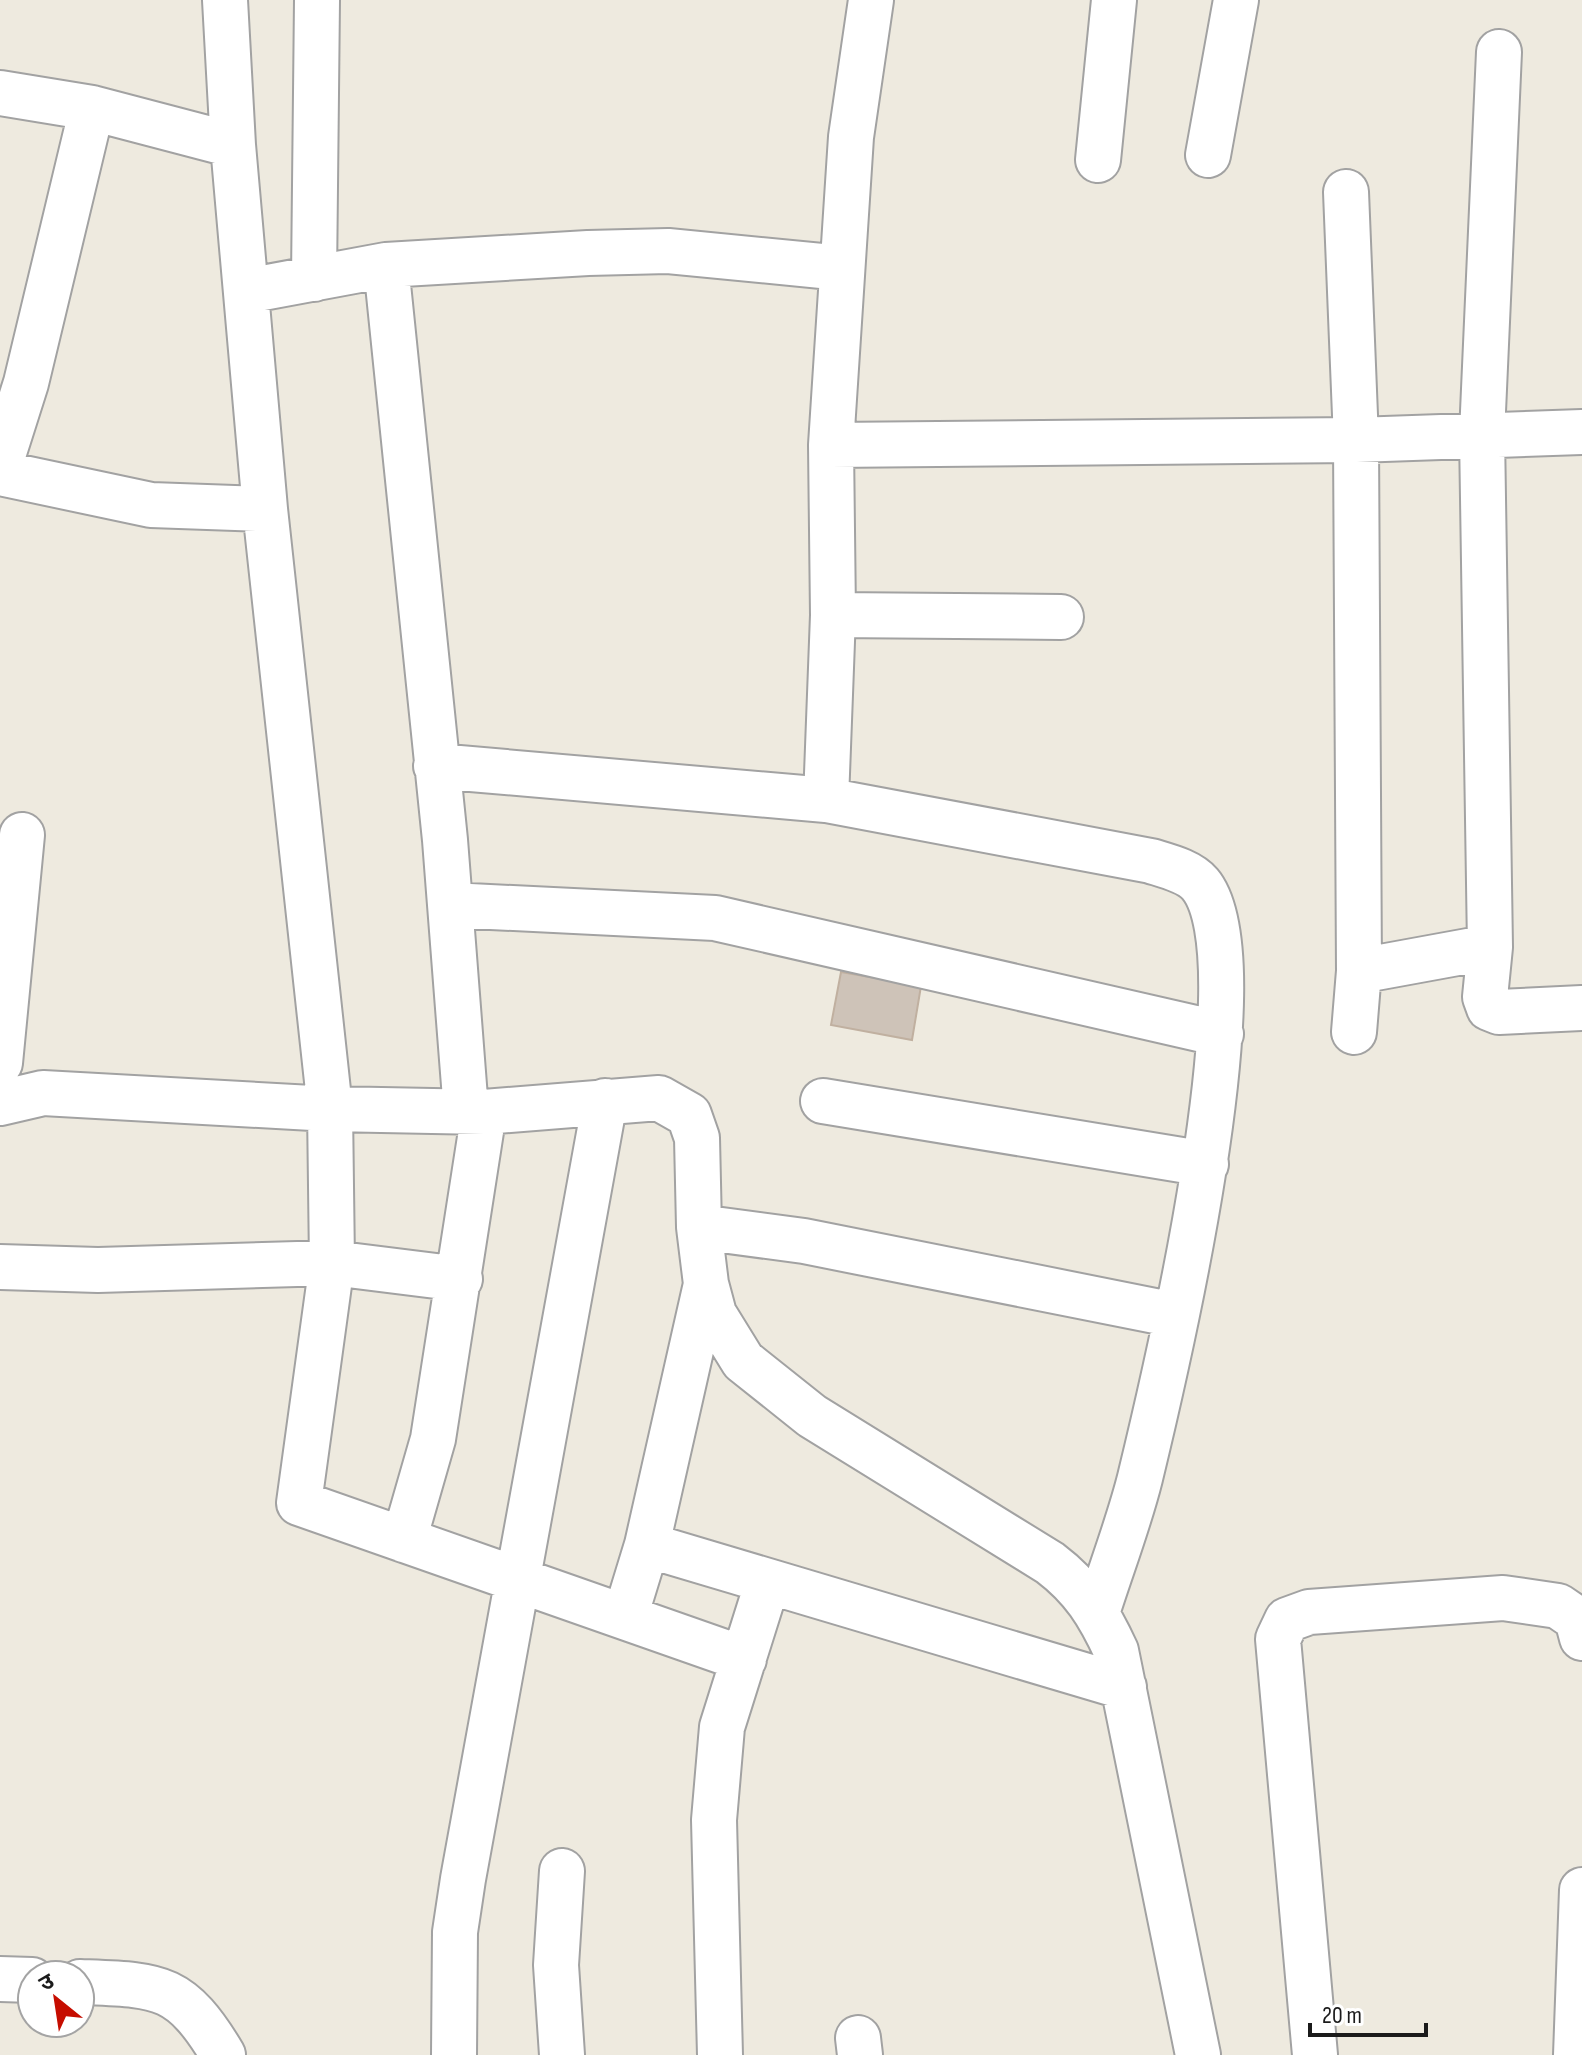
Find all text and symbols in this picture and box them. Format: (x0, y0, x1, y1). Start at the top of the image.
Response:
north arrow (16, 1959, 96, 2039)
text: उ (34, 1968, 60, 1998)
scale bar (1310, 1987, 1426, 2037)
text: 20 m (1322, 2001, 1362, 2030)

